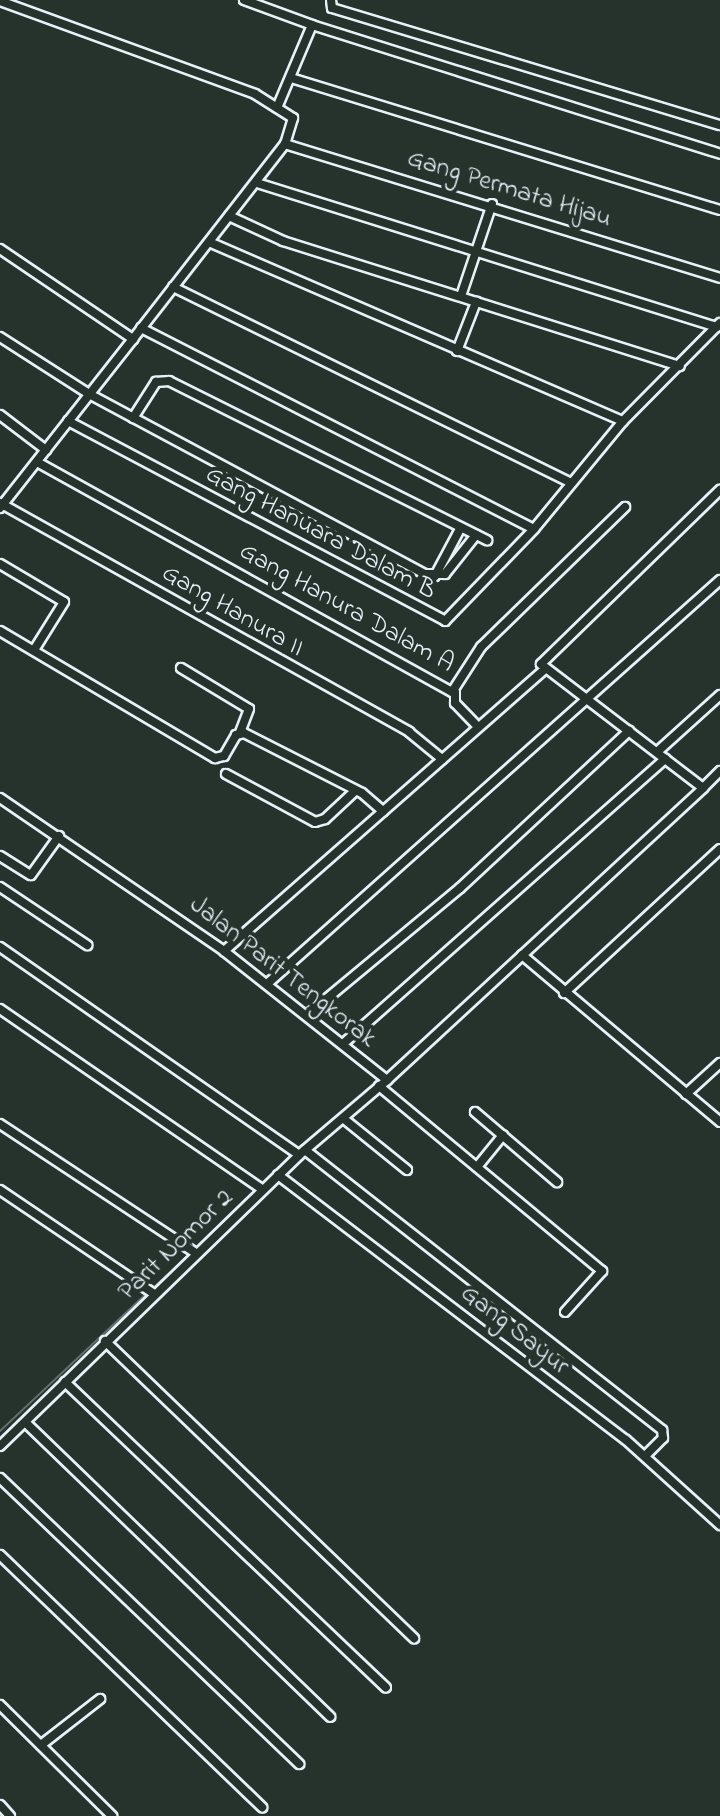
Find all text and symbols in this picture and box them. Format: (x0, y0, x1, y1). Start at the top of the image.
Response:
street label: Gang Permata Hijau (403, 144, 615, 236)
street label: Gang Hanuara Dalam B (199, 460, 441, 608)
street label: Gang Hanura Dalam A (233, 537, 459, 681)
street label: Gang Hanura II (155, 559, 309, 665)
street label: Jalan Parit Tengkorak (182, 890, 382, 1056)
street label: Parit Nomor 2 (113, 1183, 241, 1309)
street label: Gang Sayur (453, 1279, 575, 1383)

